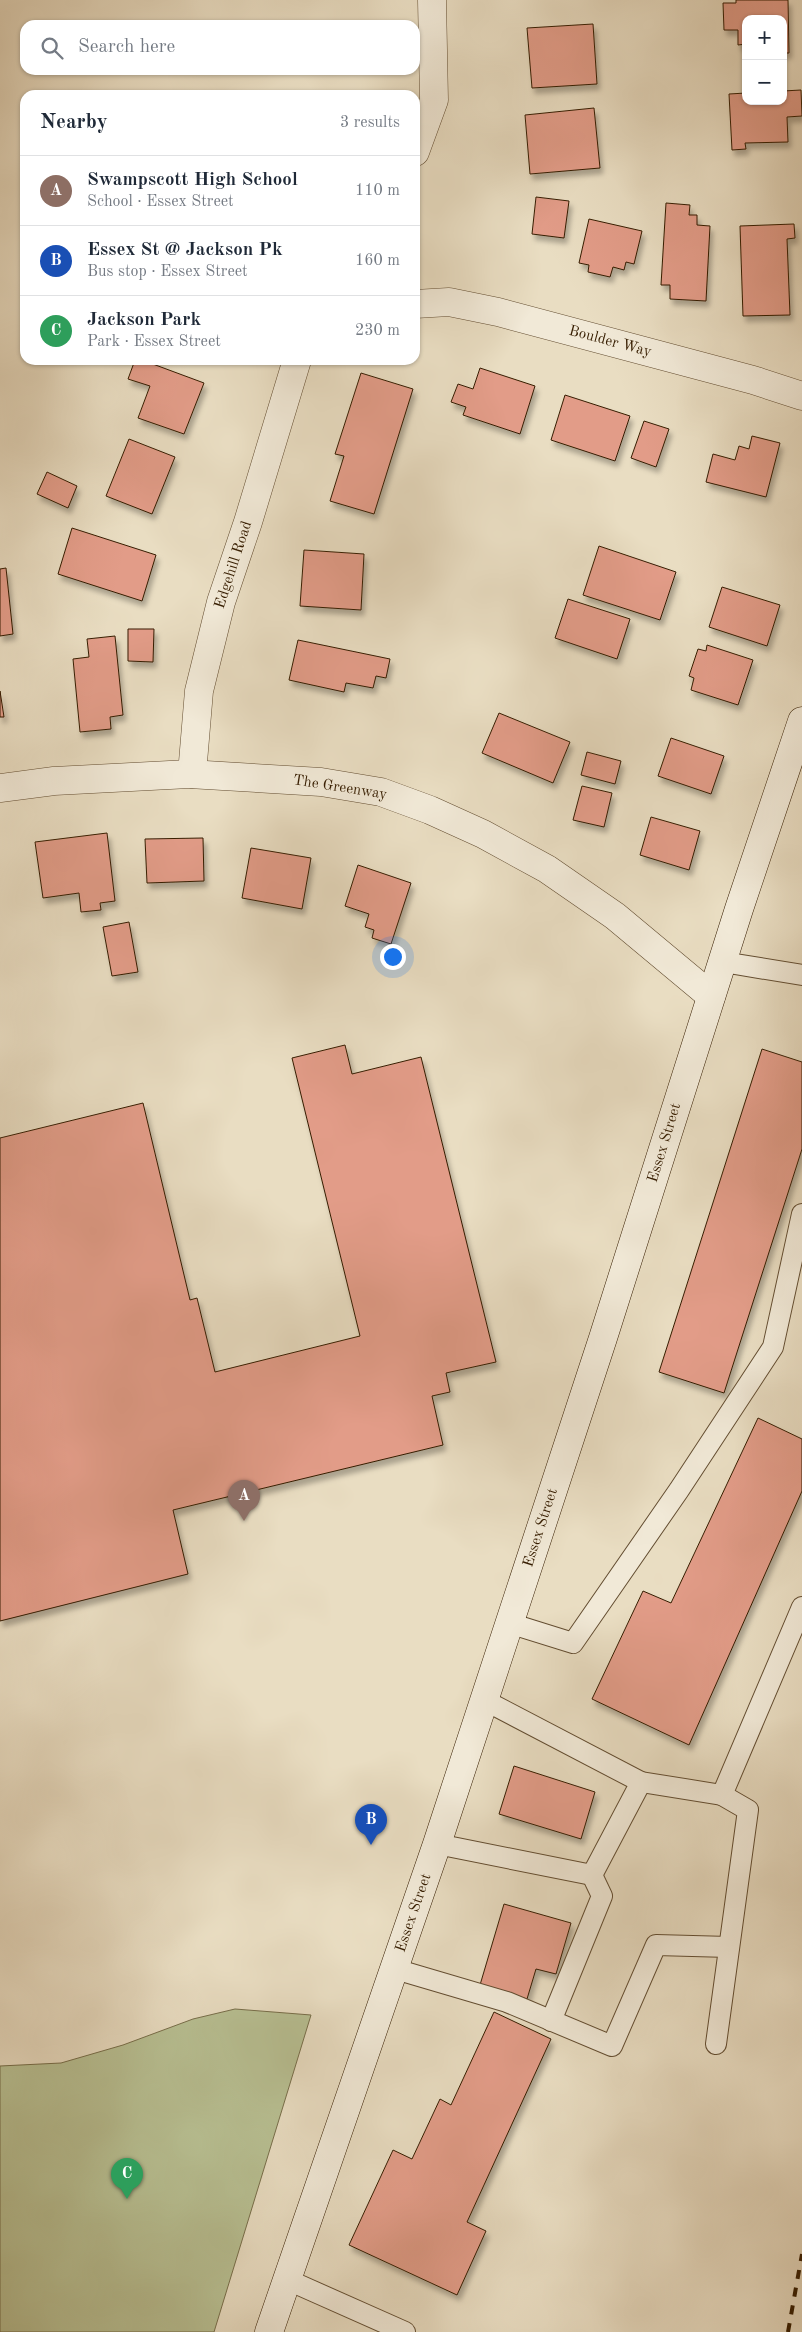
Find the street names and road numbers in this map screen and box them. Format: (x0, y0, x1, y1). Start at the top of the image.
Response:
street label: Boulder Way (567, 324, 653, 360)
street label: Edgehill Road (213, 519, 255, 611)
street label: The Greenway (292, 773, 388, 803)
street label: Essex Street (646, 1102, 684, 1184)
street label: Essex Street (521, 1487, 561, 1569)
street label: Essex Street (394, 1872, 434, 1954)

